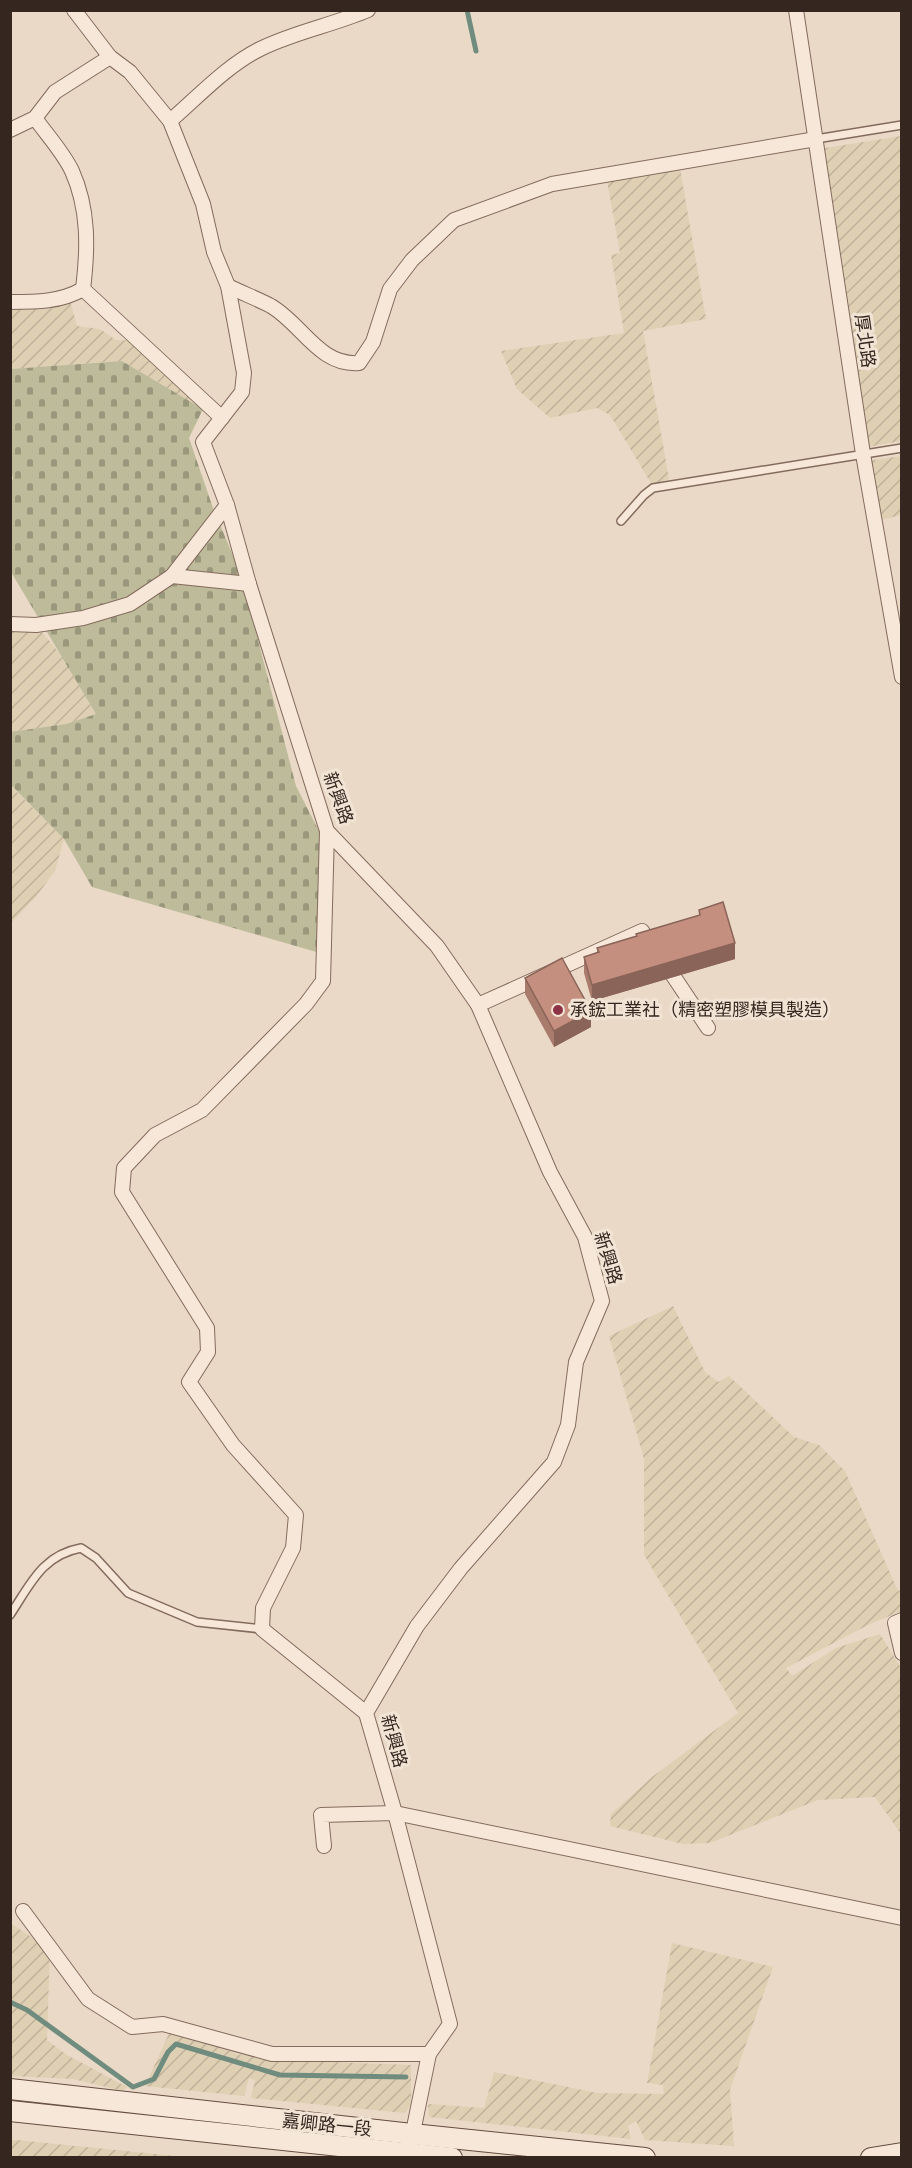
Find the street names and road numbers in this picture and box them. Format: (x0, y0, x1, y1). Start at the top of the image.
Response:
street label: 厚北路 (850, 312, 882, 369)
street label: 新興路 (318, 768, 359, 827)
street label: 新興路 (590, 1228, 628, 1287)
street label: 新興路 (376, 1712, 414, 1770)
street label: 嘉卿路一段 (281, 2107, 373, 2141)

